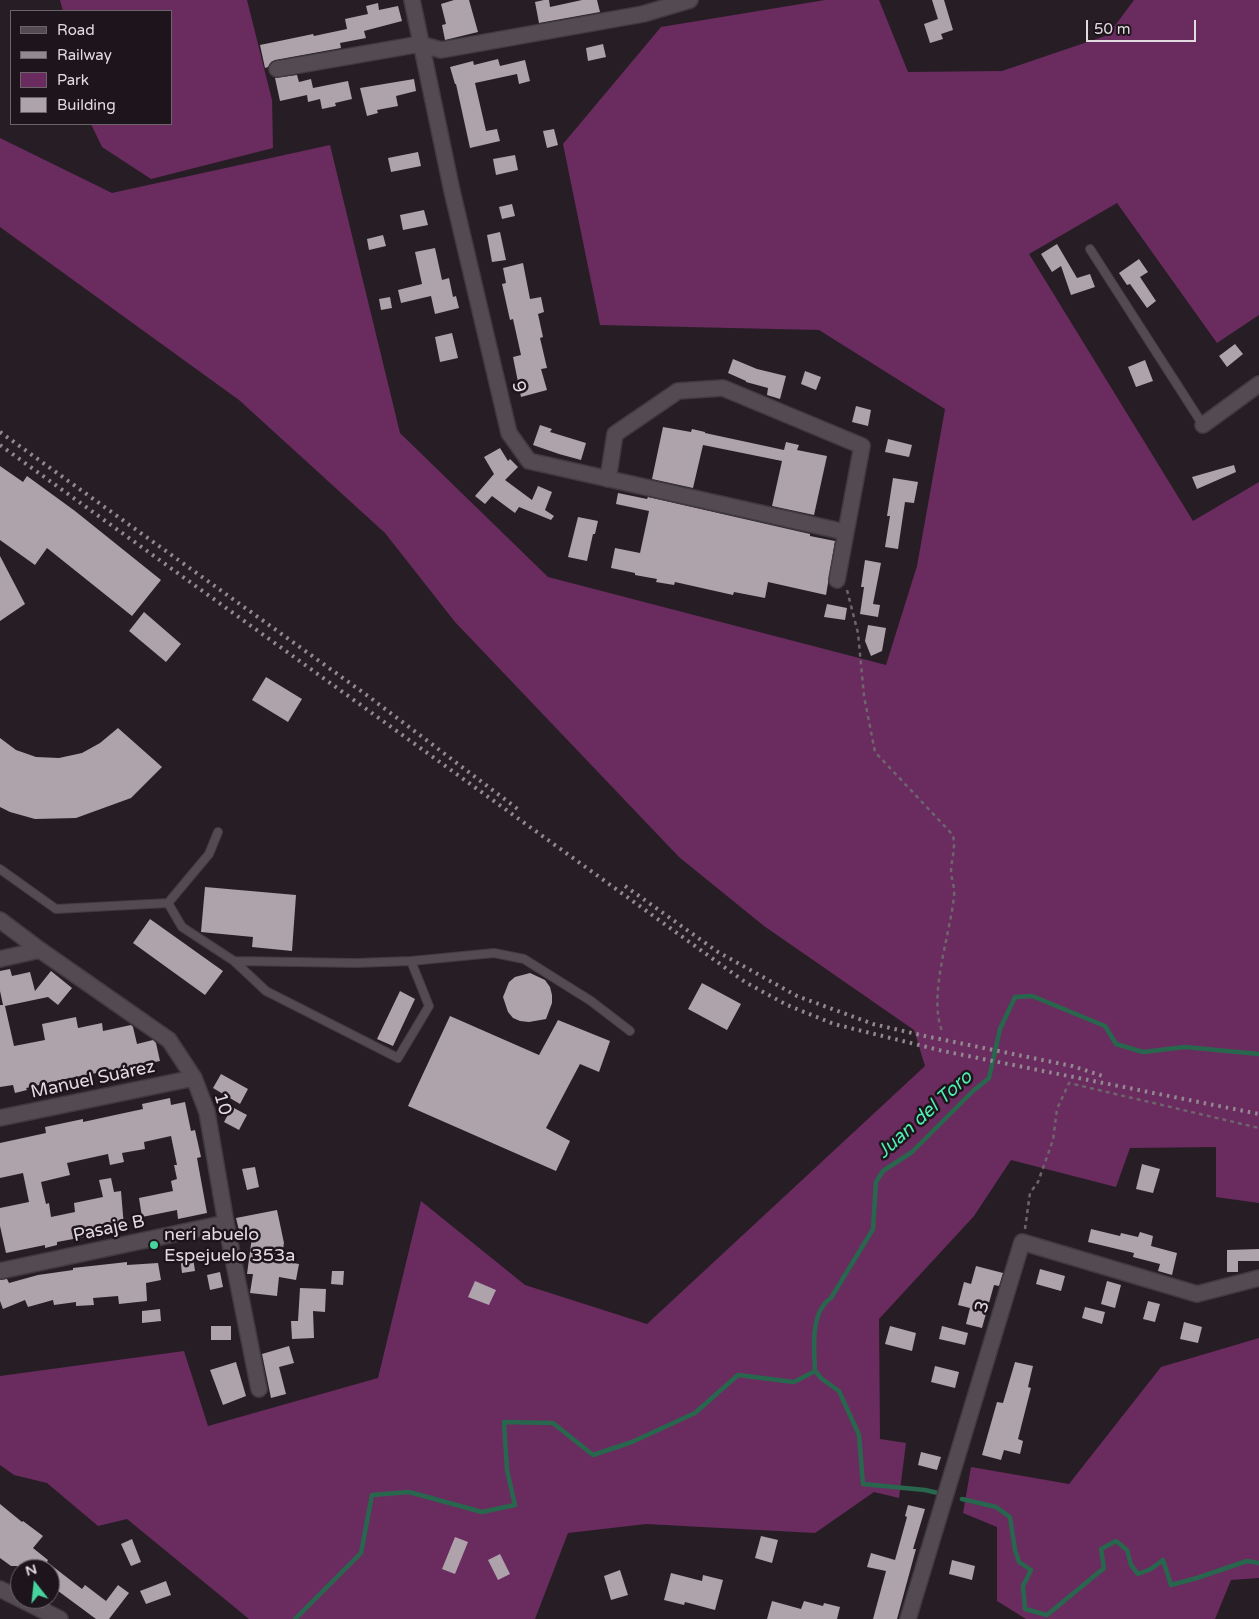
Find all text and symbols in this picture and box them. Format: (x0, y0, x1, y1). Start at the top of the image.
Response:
legend (10, 10, 172, 125)
scale bar (1089, 10, 1199, 42)
text: 50 m (1094, 20, 1131, 38)
text: Road (57, 21, 95, 39)
text: Railway (57, 46, 112, 64)
text: Park (57, 71, 89, 89)
text: Building (57, 96, 116, 114)
street label: 9 (506, 379, 530, 395)
street label: Manuel Suárez (29, 1056, 157, 1104)
water label: Juan del Toro (873, 1066, 977, 1164)
street label: 10 (209, 1090, 235, 1118)
street label: Pasaje B (71, 1211, 147, 1247)
place label: neri abuelo Espejuelo 353a (164, 1224, 295, 1266)
marker: neri abuelo Espejuelo 353a (148, 1239, 160, 1251)
street label: 3 (971, 1298, 995, 1316)
north arrow (10, 1559, 60, 1609)
text: N (23, 1560, 39, 1580)

